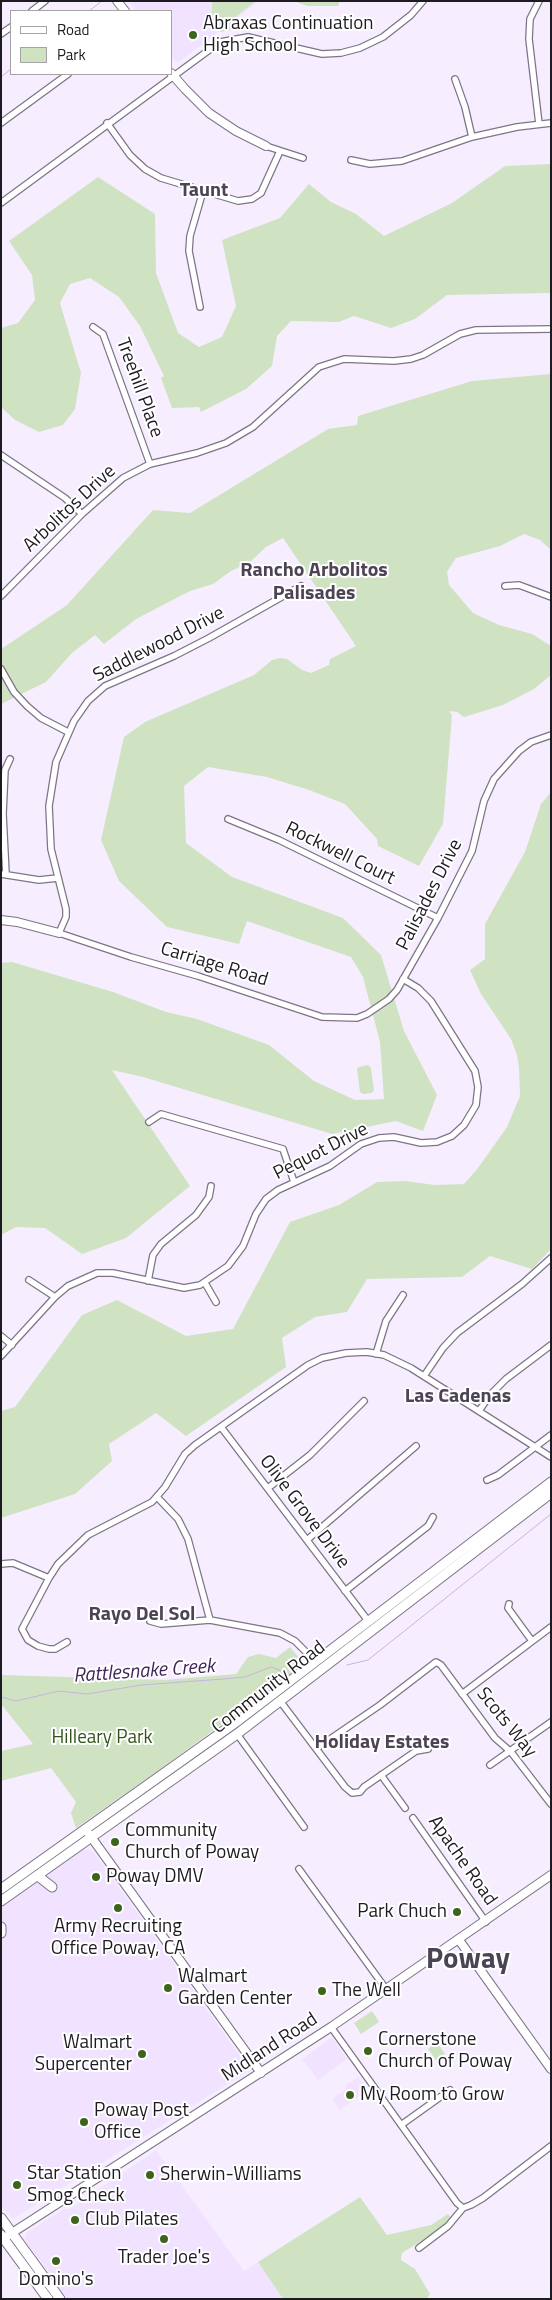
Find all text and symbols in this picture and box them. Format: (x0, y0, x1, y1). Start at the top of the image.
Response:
legend (10, 10, 172, 75)
place label: Abraxas Continuation High School (203, 13, 373, 57)
text: Road (57, 18, 89, 41)
marker: Abraxas Continuation High School (187, 29, 199, 41)
text: Park (57, 43, 86, 66)
district label: Taunt (180, 179, 228, 203)
street label: Treehill Place (110, 335, 168, 441)
street label: Arbolitos Drive (19, 461, 121, 557)
district label: Rancho Arbolitos Palisades (240, 559, 388, 606)
street label: Saddlewood Drive (90, 602, 228, 688)
street label: Rockwell Court (281, 818, 399, 890)
street label: Palisades Drive (392, 836, 468, 954)
street label: Carriage Road (157, 938, 271, 992)
street label: Pequot Drive (270, 1118, 372, 1186)
district label: Las Cadenas (405, 1385, 511, 1409)
street label: Olive Grove Drive (254, 1451, 354, 1573)
district label: Rayo Del Sol (89, 1603, 195, 1627)
street label: Community Road (208, 1637, 330, 1739)
water label: Rattlesnake Creek (72, 1655, 216, 1689)
street label: Scots Way (471, 1683, 541, 1763)
park label: Hilleary Park (51, 1727, 153, 1749)
district label: Holiday Estates (314, 1731, 450, 1755)
street label: Apache Road (423, 1812, 501, 1910)
place label: Community Church of Poway (125, 1820, 259, 1864)
marker: Community Church of Poway (109, 1836, 121, 1848)
place label: Poway DMV (106, 1866, 204, 1888)
marker: Poway DMV (90, 1871, 102, 1883)
place label: Park Chuch (357, 1901, 447, 1923)
marker: Army Recruiting Office Poway, CA (112, 1902, 124, 1914)
marker: Park Chuch (451, 1906, 463, 1918)
place label: Army Recruiting Office Poway, CA (51, 1916, 185, 1960)
district label: Poway (426, 1944, 510, 1978)
place label: Walmart Garden Center (178, 1966, 292, 2010)
place label: The Well (332, 1980, 401, 2002)
marker: Walmart Garden Center (162, 1982, 174, 1994)
marker: The Well (316, 1985, 328, 1997)
street label: Midland Road (218, 2009, 322, 2087)
place label: Cornerstone Church of Poway (378, 2029, 512, 2073)
place label: Walmart Supercenter (35, 2032, 132, 2076)
marker: Cornerstone Church of Poway (362, 2045, 374, 2057)
marker: Walmart Supercenter (136, 2048, 148, 2060)
place label: My Room to Grow (360, 2084, 504, 2106)
marker: My Room to Grow (344, 2089, 356, 2101)
place label: Poway Post Office (94, 2100, 189, 2144)
marker: Poway Post Office (78, 2116, 90, 2128)
place label: Star Station Smog Check (27, 2163, 125, 2207)
place label: Sherwin-Williams (160, 2164, 302, 2186)
marker: Sherwin-Williams (144, 2169, 156, 2181)
marker: Star Station Smog Check (11, 2179, 23, 2191)
place label: Club Pilates (85, 2209, 178, 2231)
marker: Club Pilates (69, 2214, 81, 2226)
marker: Trader Joe's (158, 2233, 170, 2245)
place label: Trader Joe's (118, 2247, 210, 2269)
marker: Domino's (50, 2255, 62, 2267)
place label: Domino's (19, 2269, 93, 2291)

